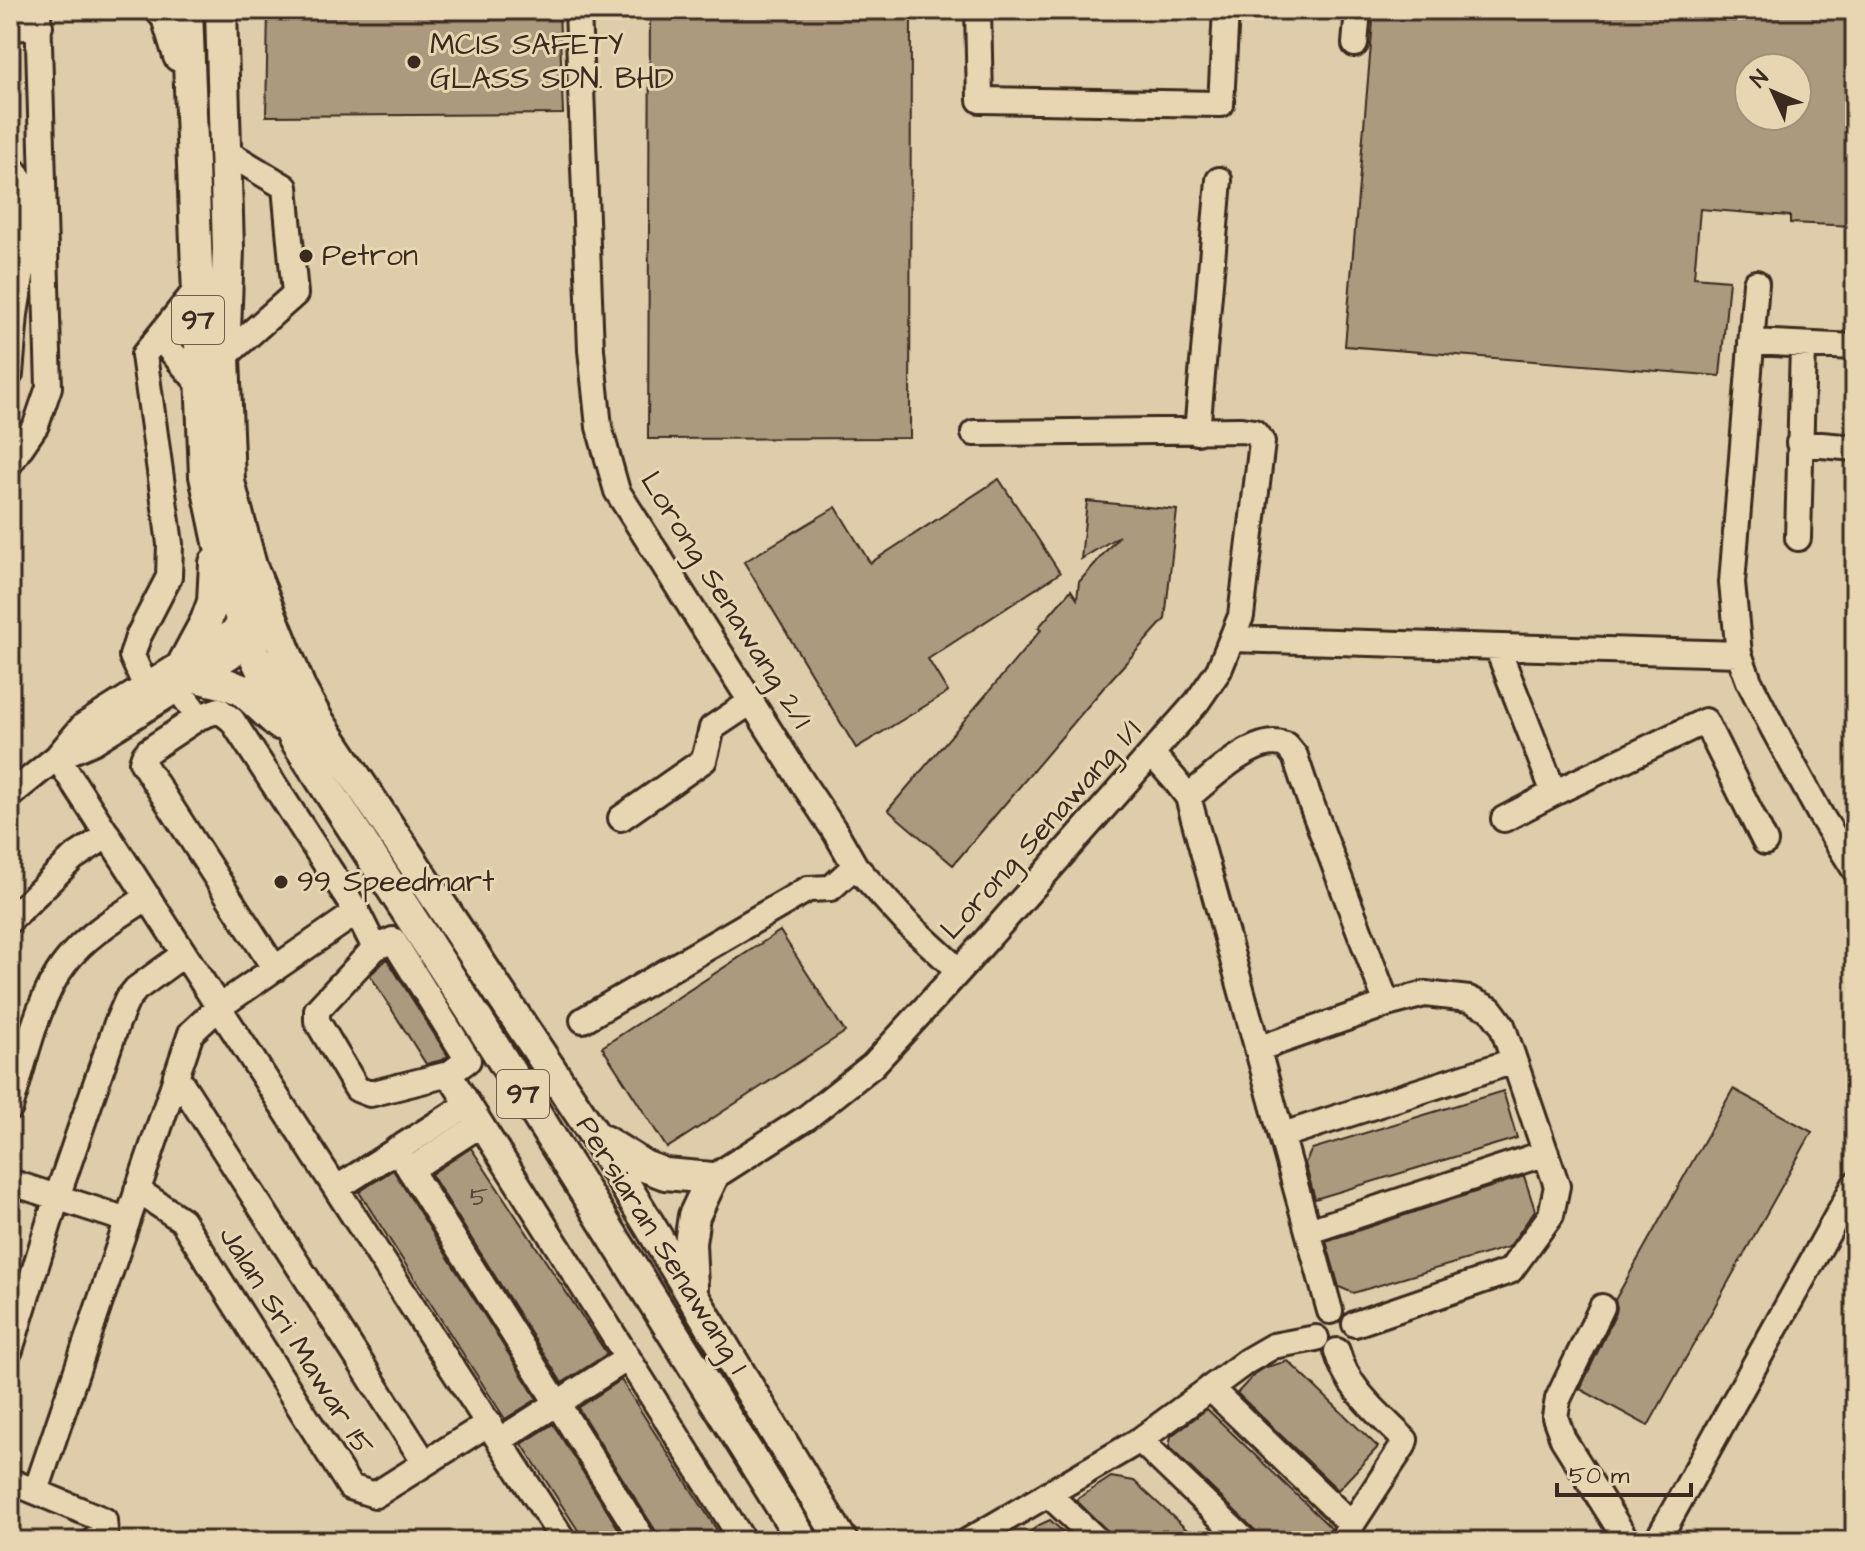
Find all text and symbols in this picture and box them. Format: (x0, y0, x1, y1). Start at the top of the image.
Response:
place label: MCIS SAFETY GLASS SDN. BHD (430, 24, 674, 100)
north arrow (1733, 52, 1813, 132)
marker: MCIS SAFETY GLASS SDN. BHD (405, 53, 423, 71)
text: N (1744, 63, 1776, 95)
place label: Petron (322, 235, 418, 277)
marker: Petron (297, 247, 315, 265)
road number: 97 (172, 296, 224, 344)
street label: Lorong Senawang 2/1 (629, 463, 822, 737)
street label: Lorong Senawang 1/1 (931, 711, 1152, 950)
place label: 99 Speedmart (297, 861, 494, 903)
marker: 99 Speedmart (272, 873, 290, 891)
road number: 97 (497, 1070, 549, 1118)
street label: Persiaran Senawang 1 (565, 1108, 759, 1383)
house number: 5 (470, 1179, 488, 1215)
street label: Jalan Sri Mawar 15 (208, 1218, 384, 1464)
scale bar (1557, 1447, 1691, 1497)
text: 50 m (1569, 1459, 1630, 1493)

